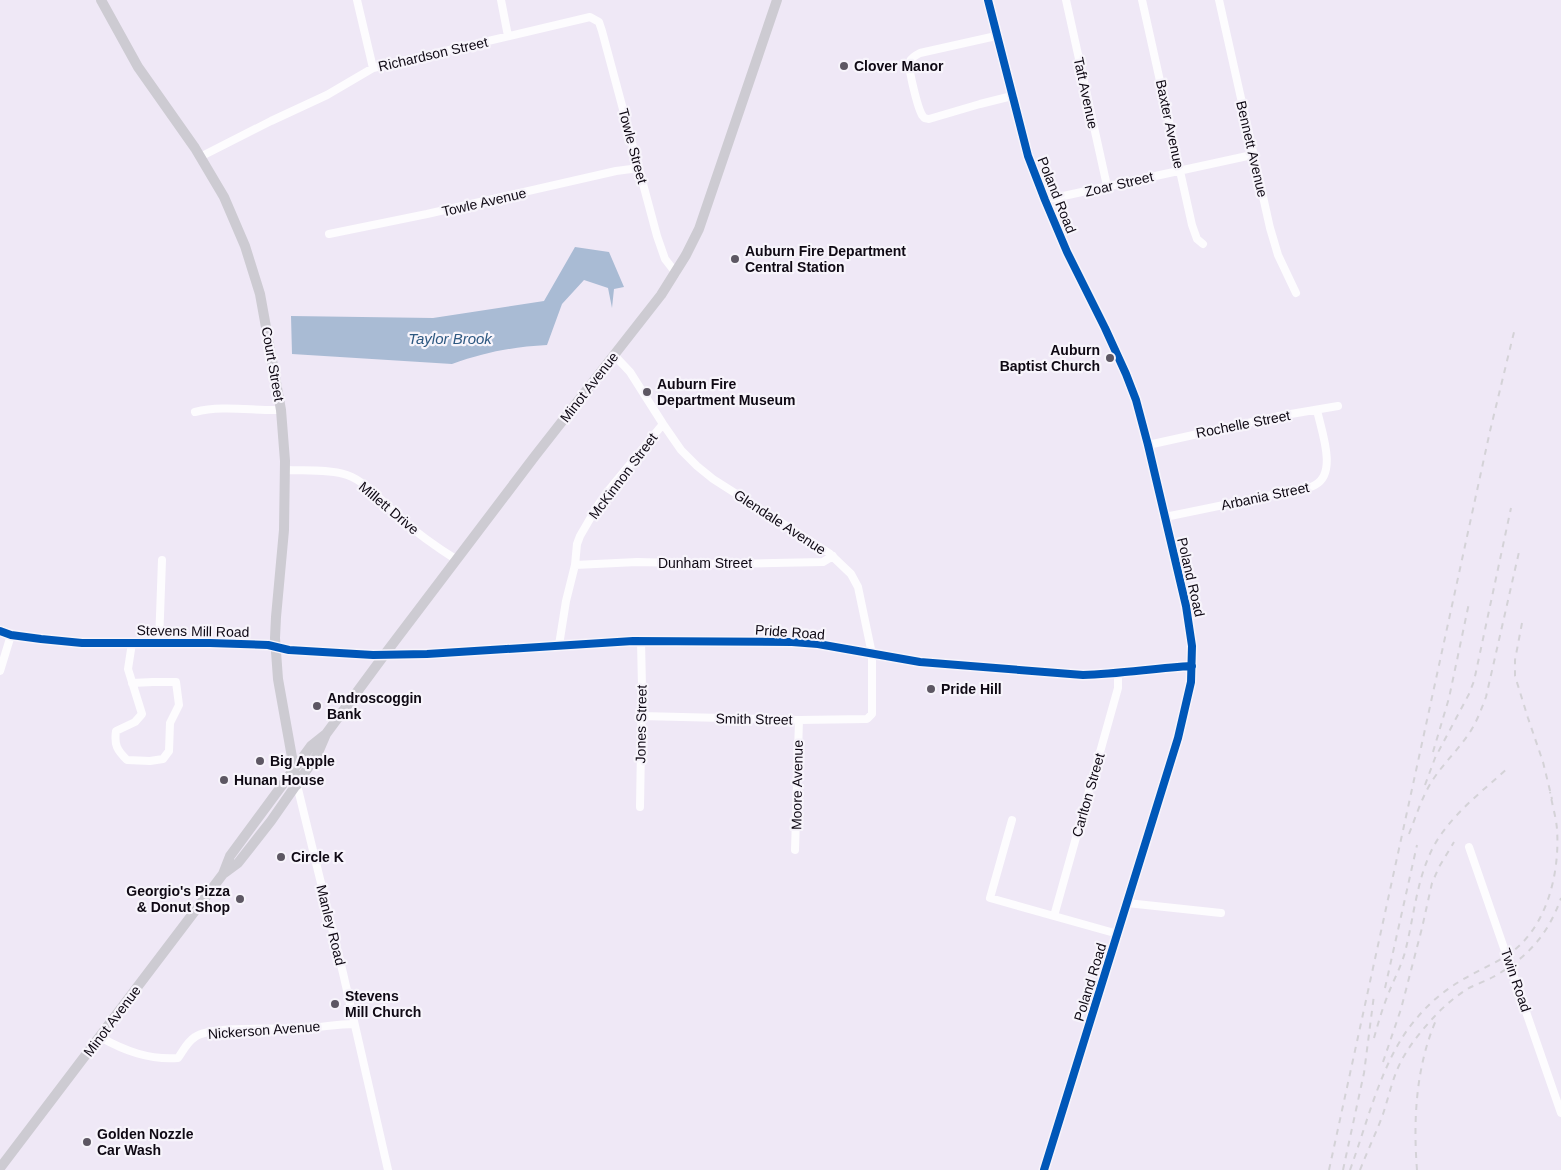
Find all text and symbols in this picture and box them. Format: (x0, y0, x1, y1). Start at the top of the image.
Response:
street label: Richardson Street (377, 34, 489, 74)
street label: Taft Avenue (1071, 56, 1101, 131)
place label: Clover Manor (854, 58, 944, 74)
marker: Clover Manor (838, 60, 850, 72)
street label: Baxter Avenue (1153, 78, 1187, 170)
street label: Bennett Avenue (1233, 99, 1271, 199)
street label: Towle Street (615, 107, 651, 185)
street label: Poland Road (1034, 154, 1080, 236)
street label: Zoar Street (1083, 168, 1155, 200)
street label: Towle Avenue (440, 184, 528, 219)
place label: Auburn Fire Department Central Station (745, 243, 906, 275)
marker: Auburn Fire Department Central Station (729, 253, 741, 265)
street label: Court Street (259, 325, 287, 403)
water label: Taylor Brook (408, 330, 493, 347)
place label: Auburn Baptist Church (1000, 342, 1100, 374)
street label: Minot Avenue (557, 349, 621, 425)
marker: Auburn Baptist Church (1104, 352, 1116, 364)
place label: Auburn Fire Department Museum (657, 376, 795, 408)
marker: Auburn Fire Department Museum (641, 386, 653, 398)
street label: Rochelle Street (1194, 407, 1292, 441)
street label: McKinnon Street (585, 430, 661, 522)
street label: Millett Drive (356, 478, 422, 538)
street label: Arbania Street (1220, 479, 1311, 513)
street label: Glendale Avenue (731, 486, 829, 558)
street label: Poland Road (1174, 536, 1208, 618)
street label: Dunham Street (658, 555, 752, 571)
street label: Stevens Mill Road (136, 622, 250, 640)
street label: Pride Road (755, 622, 825, 642)
place label: Pride Hill (941, 681, 1002, 697)
marker: Pride Hill (925, 683, 937, 695)
street label: Jones Street (632, 684, 650, 763)
place label: Androscoggin Bank (327, 690, 422, 722)
marker: Androscoggin Bank (311, 700, 323, 712)
street label: Smith Street (715, 710, 793, 728)
street label: Moore Avenue (788, 740, 806, 830)
street label: Carlton Street (1068, 751, 1108, 839)
place label: Big Apple (270, 753, 335, 769)
marker: Big Apple (254, 755, 266, 767)
place label: Hunan House (234, 772, 324, 788)
marker: Hunan House (218, 774, 230, 786)
place label: Circle K (291, 849, 344, 865)
marker: Circle K (275, 851, 287, 863)
place label: Georgio's Pizza & Donut Shop (126, 883, 230, 915)
street label: Manley Road (313, 883, 349, 967)
marker: Georgio's Pizza & Donut Shop (234, 893, 246, 905)
street label: Poland Road (1071, 941, 1109, 1023)
street label: Twin Road (1498, 946, 1534, 1014)
street label: Minot Avenue (80, 982, 144, 1060)
place label: Stevens Mill Church (345, 988, 421, 1020)
marker: Stevens Mill Church (329, 998, 341, 1010)
street label: Nickerson Avenue (207, 1018, 321, 1042)
place label: Golden Nozzle Car Wash (97, 1126, 194, 1158)
marker: Golden Nozzle Car Wash (81, 1136, 93, 1148)

